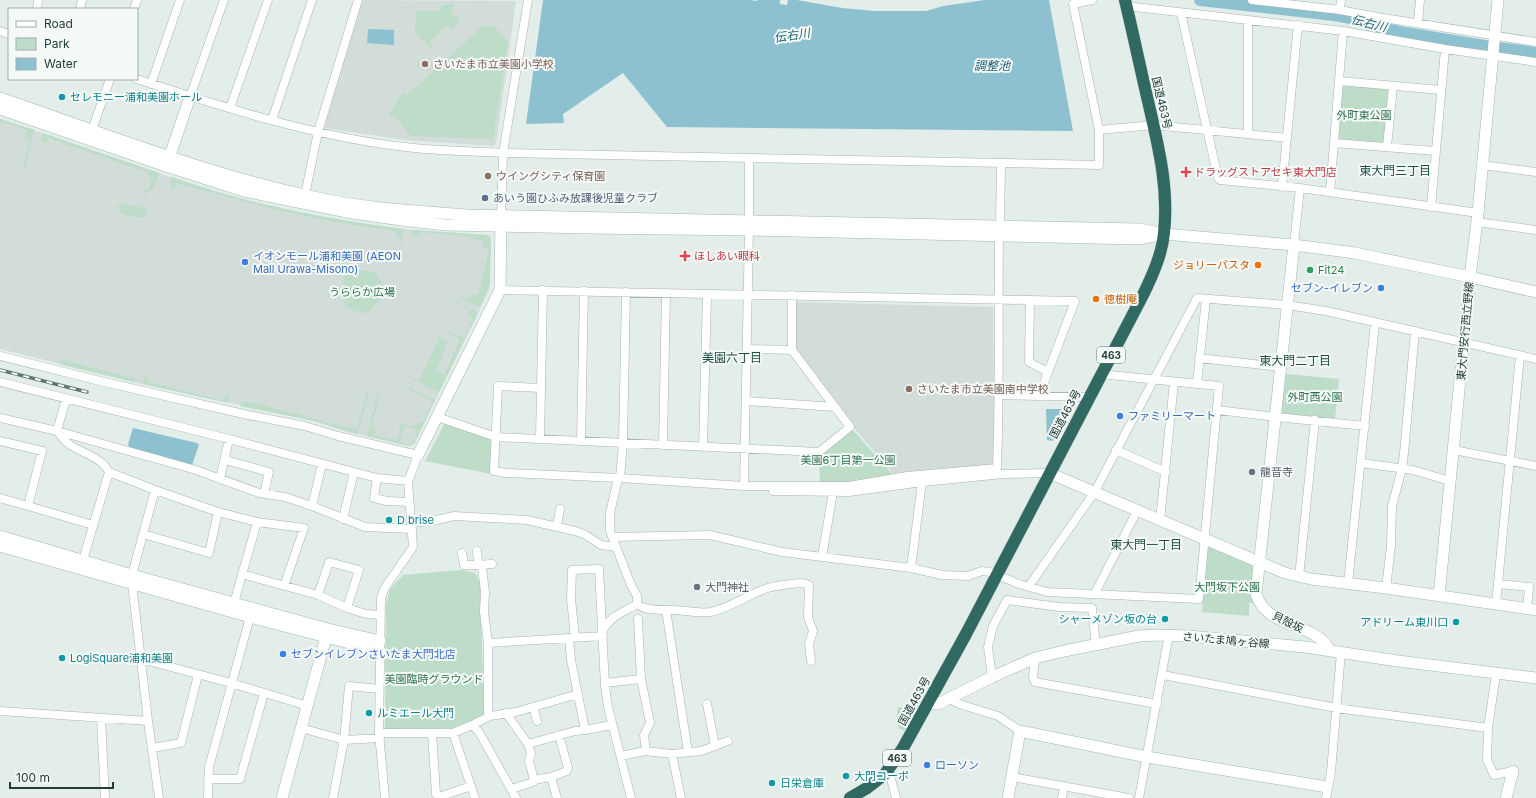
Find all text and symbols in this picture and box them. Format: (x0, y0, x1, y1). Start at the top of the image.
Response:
legend (8, 8, 138, 80)
water label: 伝右川 (1350, 11, 1390, 35)
text: Road (44, 16, 73, 31)
water label: 伝右川 (773, 25, 813, 45)
text: Park (44, 36, 70, 51)
text: Water (44, 56, 78, 71)
place label: さいたま市立美園小学校 (433, 57, 554, 71)
water label: 調整池 (974, 58, 1011, 73)
marker: さいたま市立美園小学校 (420, 59, 430, 69)
street label: 国道463号 (1149, 75, 1175, 131)
place label: セレモニー浦和美園ホール (70, 90, 202, 104)
marker: セレモニー浦和美園ホール (57, 92, 67, 102)
park label: 外町東公園 (1337, 108, 1392, 122)
district label: 東大門三丁目 (1359, 163, 1431, 178)
place label: ドラッグストアセキ東大門店 (1194, 165, 1337, 179)
marker: ドラッグストアセキ東大門店 (1181, 167, 1191, 177)
place label: ウイングシティ保育園 (496, 169, 605, 183)
marker: ウイングシティ保育園 (483, 171, 493, 181)
place label: あいう園ひふみ放課後児童クラブ (493, 191, 658, 205)
marker: あいう園ひふみ放課後児童クラブ (480, 193, 490, 203)
place label: イオンモール浦和美園 (AEON Mall Urawa-Misono) (253, 249, 401, 276)
place label: ほしあい眼科 (694, 249, 760, 263)
marker: ほしあい眼科 (679, 250, 691, 262)
marker: イオンモール浦和美園 (AEON Mall Urawa-Misono) (240, 257, 250, 267)
place label: ジョリーパスタ (1173, 258, 1250, 272)
marker: ジョリーパスタ (1253, 260, 1263, 270)
place label: Fit24 (1318, 263, 1344, 277)
marker: Fit24 (1305, 265, 1315, 275)
place label: セブン-イレブン (1291, 281, 1373, 295)
street label: 東大門安行西立野線 (1454, 281, 1476, 381)
marker: セブン-イレブン (1376, 283, 1386, 293)
park label: うららか広場 (329, 285, 395, 299)
place label: 徳樹庵 (1104, 292, 1137, 306)
marker: 徳樹庵 (1091, 294, 1101, 304)
road number: 463 (1097, 347, 1125, 363)
district label: 美園六丁目 (702, 350, 762, 365)
district label: 東大門二丁目 (1259, 353, 1331, 368)
place label: さいたま市立美園南中学校 (917, 382, 1049, 396)
marker: さいたま市立美園南中学校 (904, 384, 914, 394)
street label: 国道463号 (1046, 387, 1084, 441)
park label: 外町西公園 (1288, 390, 1343, 404)
place label: ファミリーマート (1128, 409, 1216, 423)
marker: ファミリーマート (1115, 411, 1125, 421)
park label: 美園6丁目第一公園 (801, 453, 895, 467)
place label: 龍音寺 (1260, 465, 1293, 479)
marker: 龍音寺 (1247, 467, 1257, 477)
place label: D brise (397, 513, 434, 527)
marker: D brise (384, 515, 394, 525)
district label: 東大門一丁目 (1110, 537, 1182, 552)
place label: 大門神社 (705, 580, 749, 594)
park label: 大門坂下公園 (1194, 580, 1260, 594)
marker: 大門神社 (692, 582, 702, 592)
street label: 貝殻坂 (1270, 608, 1306, 636)
place label: シャーメゾン坂の台 (1058, 612, 1157, 626)
marker: シャーメゾン坂の台 (1160, 614, 1170, 624)
place label: アドリーム東川口 (1360, 615, 1448, 629)
marker: アドリーム東川口 (1451, 617, 1461, 627)
street label: さいたま鳩ヶ谷線 (1182, 629, 1270, 651)
place label: セブンイレブンさいたま大門北店 (291, 647, 456, 661)
marker: セブンイレブンさいたま大門北店 (278, 649, 288, 659)
place label: LogiSquare浦和美園 (70, 651, 173, 665)
marker: LogiSquare浦和美園 (57, 653, 67, 663)
park label: 美園臨時グラウンド (385, 672, 484, 686)
street label: 国道463号 (895, 674, 933, 728)
place label: ルミエール大門 (377, 706, 454, 720)
marker: ルミエール大門 (364, 708, 374, 718)
road number: 463 (883, 750, 911, 766)
place label: ローソン (935, 758, 979, 772)
marker: ローソン (922, 760, 932, 770)
scale bar (10, 764, 113, 790)
place label: 大門コーポ (854, 769, 909, 783)
text: 100 m (16, 770, 50, 785)
marker: 大門コーポ (841, 771, 851, 781)
place label: 日栄倉庫 (780, 776, 824, 790)
marker: 日栄倉庫 (767, 778, 777, 788)

